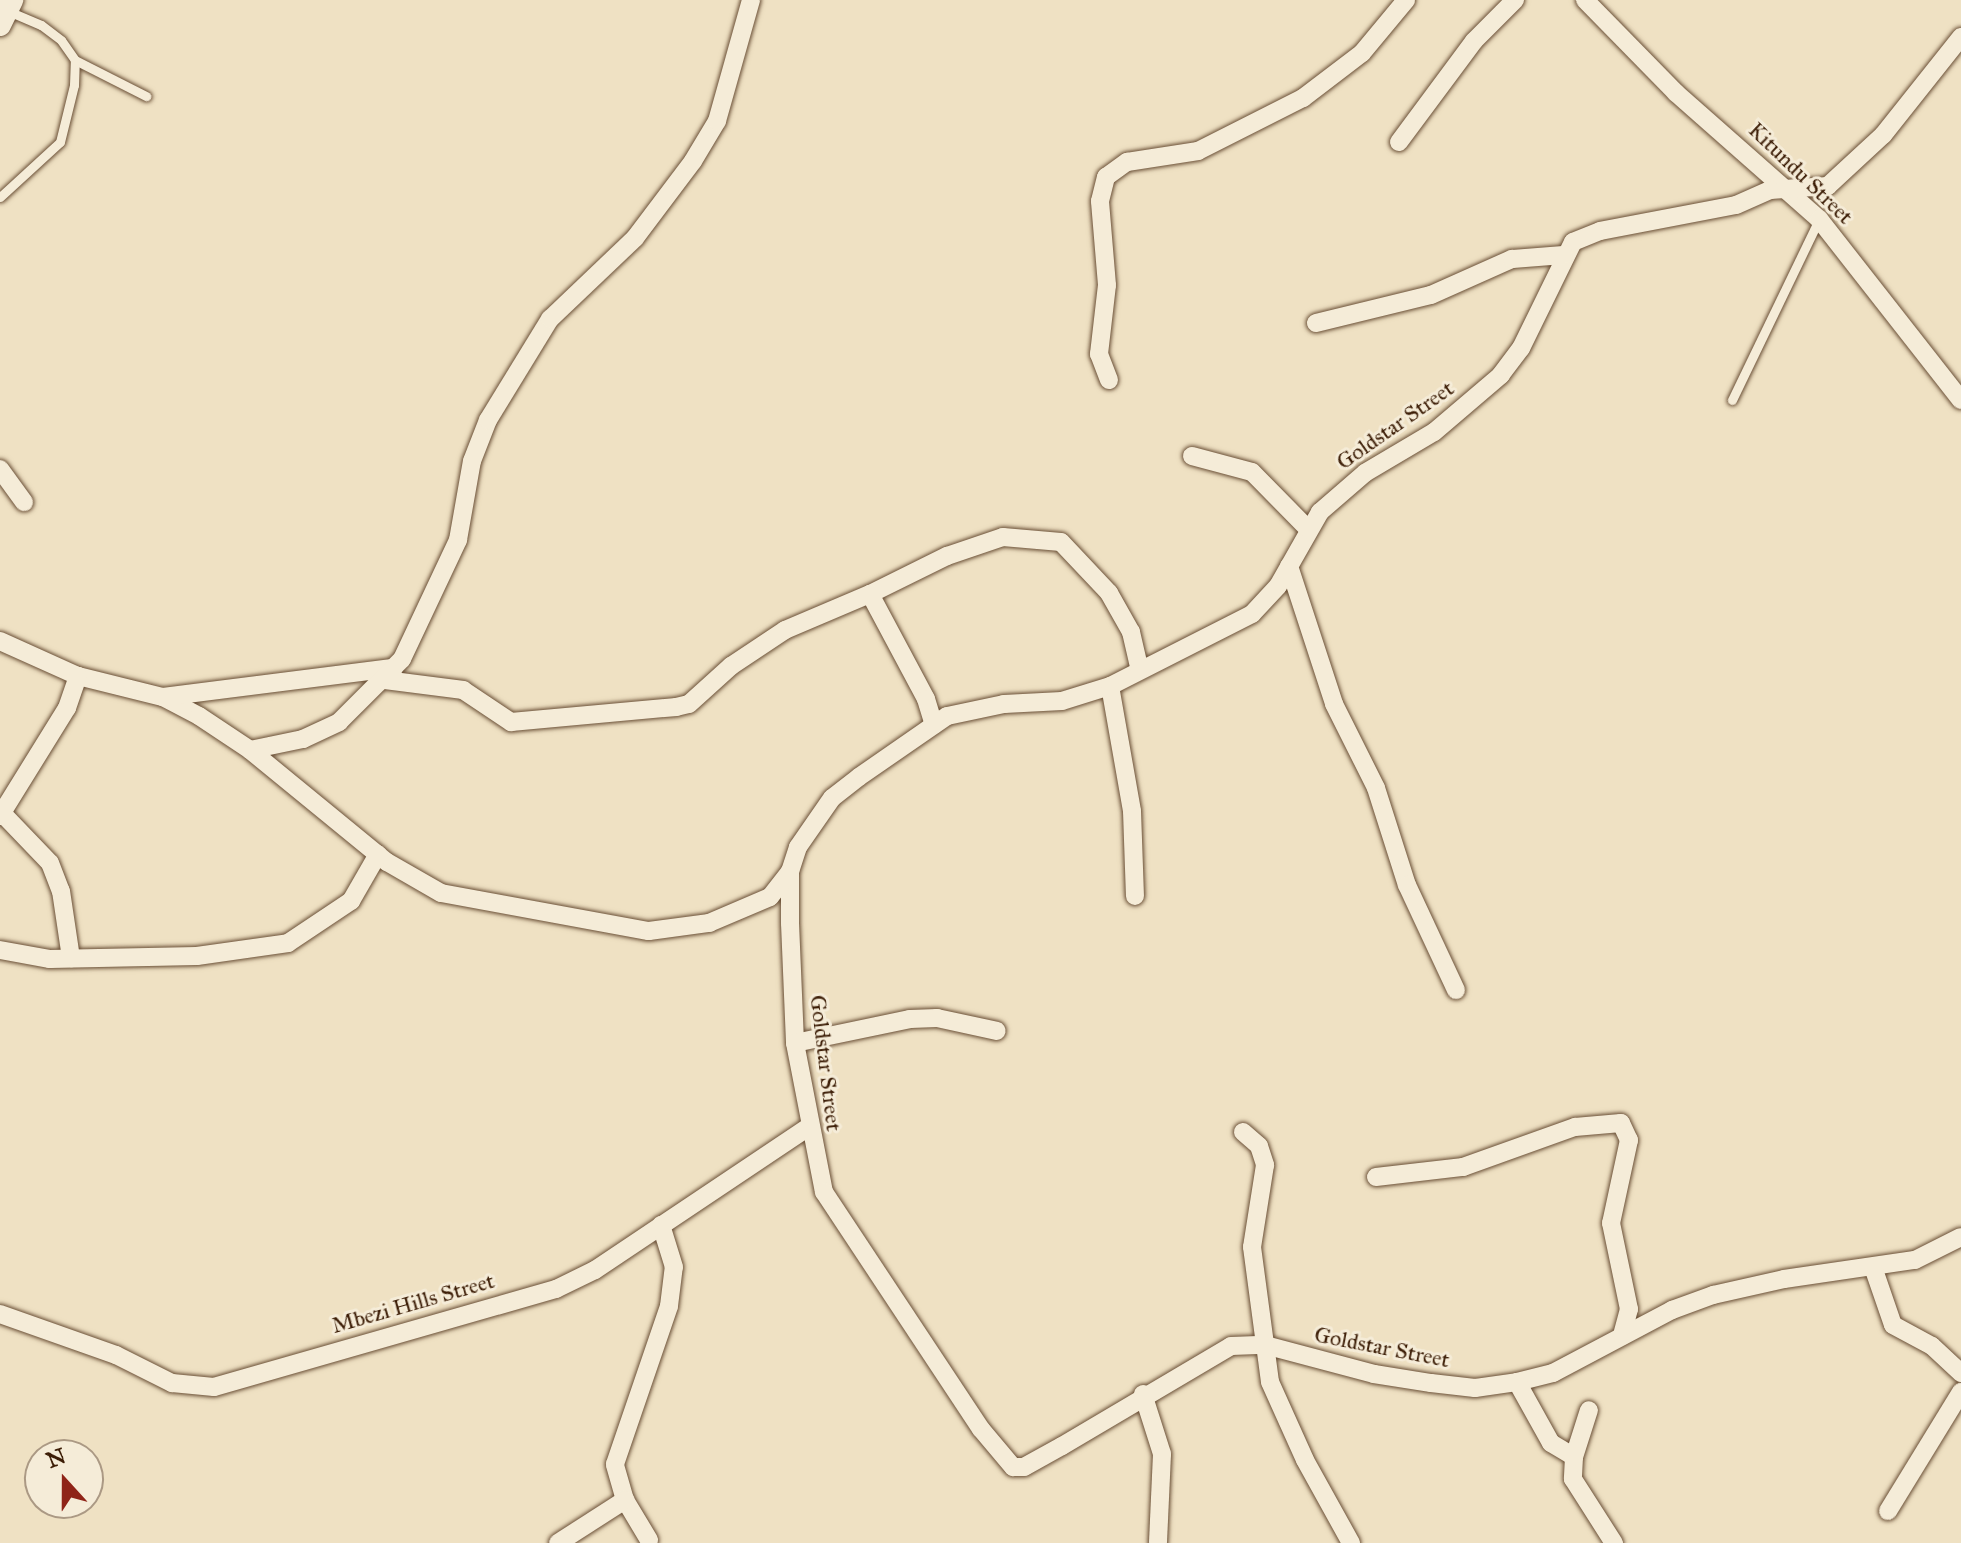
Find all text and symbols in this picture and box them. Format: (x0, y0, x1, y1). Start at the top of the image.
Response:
street label: Kitundu Street (1743, 117, 1859, 229)
street label: Goldstar Street (1331, 375, 1459, 475)
street label: Goldstar Street (805, 993, 847, 1133)
street label: Mbezi Hills Street (329, 1267, 497, 1339)
street label: Goldstar Street (1312, 1321, 1452, 1373)
north arrow (24, 1439, 104, 1519)
text: N (42, 1442, 69, 1474)

